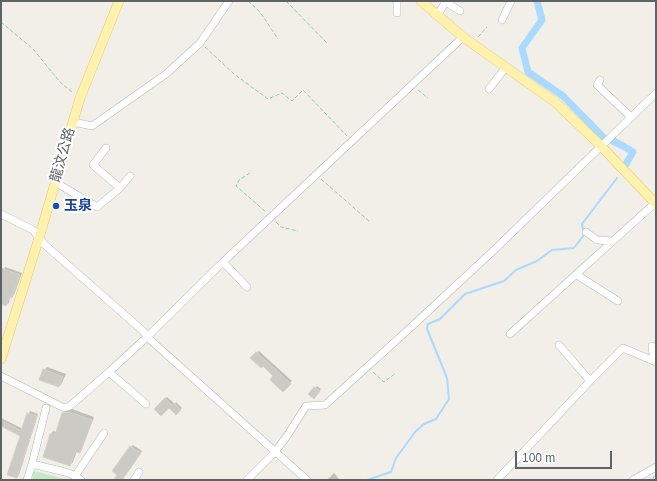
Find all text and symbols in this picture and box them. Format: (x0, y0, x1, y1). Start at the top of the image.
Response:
street label: 龍汶公路 (47, 126, 79, 184)
place label: 玉泉 (64, 198, 92, 214)
marker: 玉泉 (51, 201, 61, 211)
scale bar (517, 443, 614, 469)
text: 100 m (522, 451, 555, 465)

